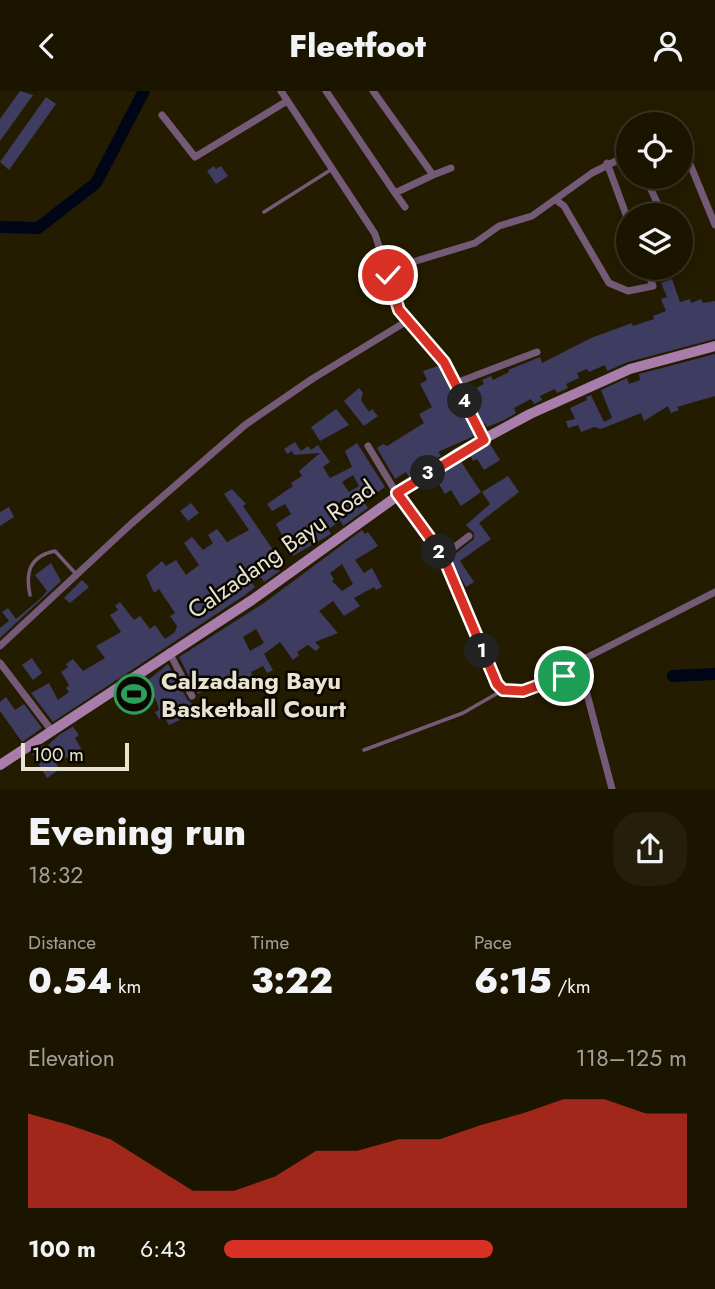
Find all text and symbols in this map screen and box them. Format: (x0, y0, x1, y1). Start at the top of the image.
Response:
text: Fleetfoot (289, 23, 426, 69)
icon: back (28, 27, 66, 65)
icon: person (649, 27, 687, 65)
map controls (616, 112, 693, 280)
button: locate (616, 112, 693, 189)
button: layers (616, 203, 693, 280)
pin (358, 245, 418, 305)
icon: check (369, 256, 407, 294)
pin: 4 (448, 383, 482, 419)
text: 4 (458, 387, 471, 414)
pin: 3 (410, 455, 446, 491)
text: 3 (422, 459, 433, 486)
street label: Calzadang Bayu Road (180, 471, 382, 627)
pin: 2 (422, 535, 457, 569)
text: 2 (432, 538, 445, 565)
pin: 1 (464, 633, 500, 669)
text: 1 (477, 637, 486, 664)
pin (534, 646, 594, 706)
icon: arrive (545, 657, 583, 695)
place label: Calzadang Bayu Basketball Court (161, 663, 346, 726)
sports icon: Calzadang Bayu Basketball Court (113, 673, 155, 715)
scale bar (21, 739, 130, 771)
text: 100 m (32, 741, 84, 768)
text: Evening run (28, 804, 246, 859)
button: share (613, 812, 687, 886)
text: 18:32 (28, 858, 83, 892)
text: Distance (28, 929, 96, 956)
text: Time (251, 929, 289, 956)
text: Pace (474, 929, 512, 956)
text: 0.54 (28, 956, 112, 1006)
text: 3:22 (251, 956, 333, 1006)
text: 6:15 (474, 956, 552, 1006)
text: km (112, 973, 141, 1000)
text: /km (552, 973, 590, 1000)
text: Elevation (28, 1041, 115, 1075)
text: 118–125 m (575, 1041, 687, 1075)
text: 100 m (28, 1232, 96, 1266)
text: 6:43 (140, 1232, 186, 1266)

